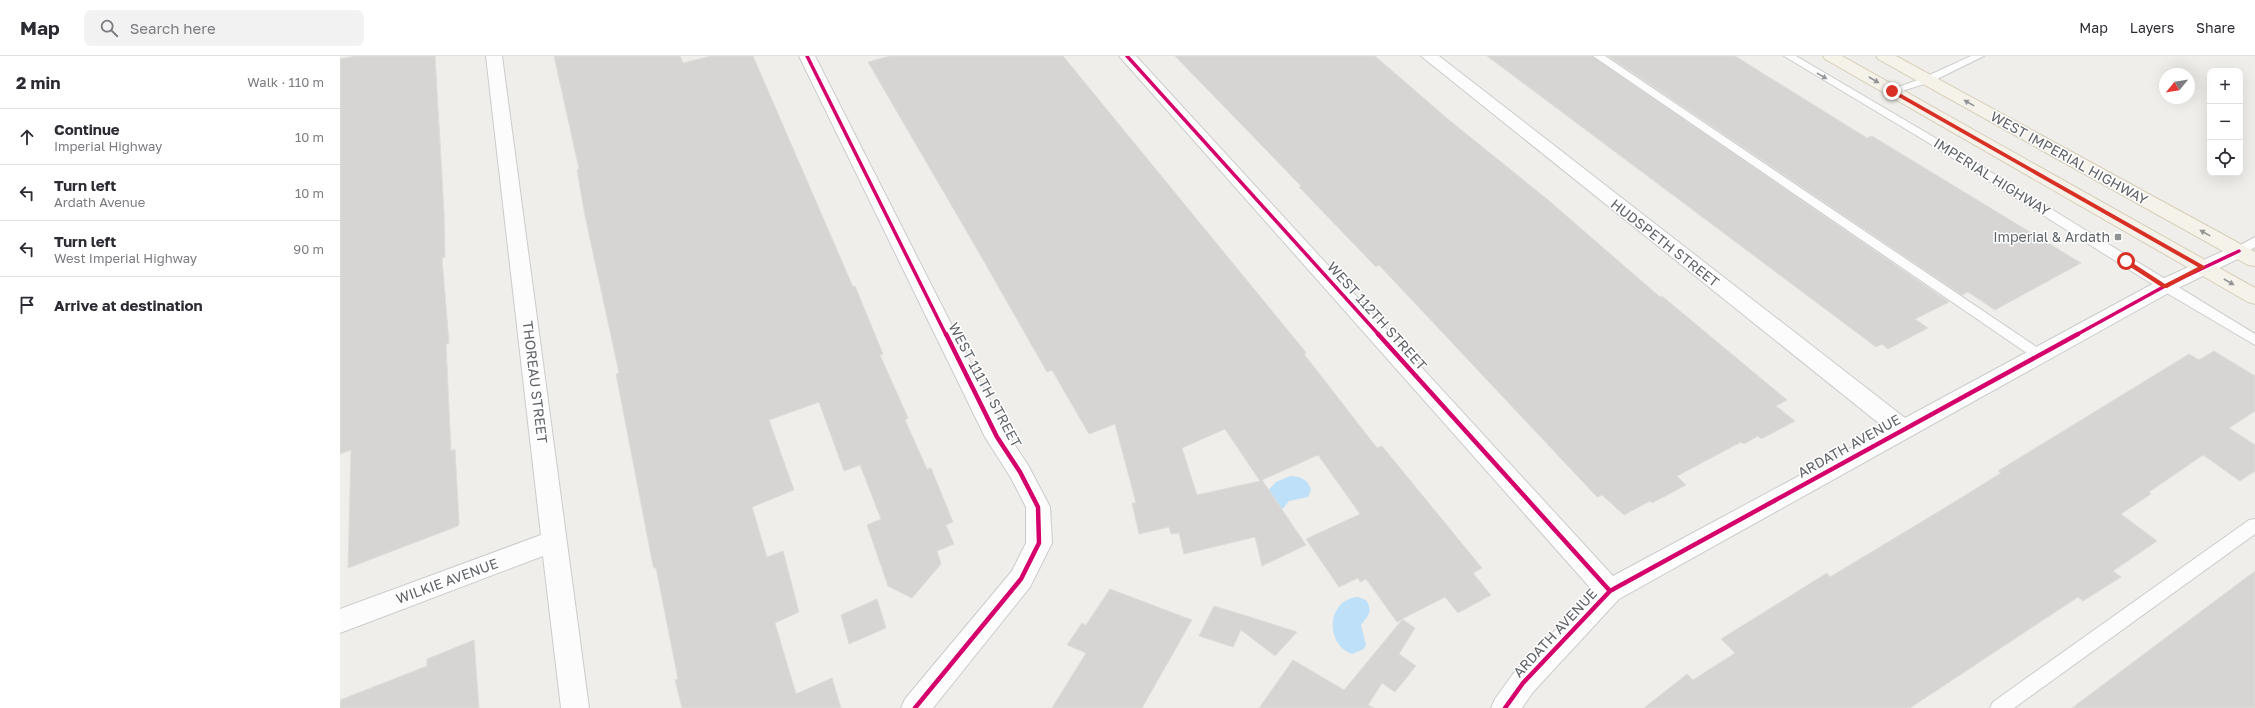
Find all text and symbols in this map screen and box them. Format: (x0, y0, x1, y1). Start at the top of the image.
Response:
search box (84, 10, 364, 46)
text: Map (20, 16, 60, 39)
icon: search (98, 17, 120, 39)
text: Search here (130, 19, 216, 37)
text: Map (2079, 19, 2108, 36)
text: Layers (2130, 19, 2174, 36)
text: Share (2196, 19, 2235, 36)
north arrow (2159, 68, 2195, 104)
map controls (2207, 68, 2243, 176)
button: + (2207, 68, 2243, 104)
text: 2 min (16, 72, 60, 93)
one-way arrow (1816, 72, 1828, 79)
text: Walk · 110 m (247, 74, 324, 90)
one-way arrow (1868, 77, 1880, 84)
route end (1883, 82, 1901, 100)
one-way arrow (1963, 99, 1974, 106)
button: − (2207, 104, 2243, 140)
street label: WEST IMPERIAL HIGHWAY (1988, 108, 2150, 208)
text: Continue (54, 120, 120, 138)
icon: ahead (16, 126, 38, 148)
text: 10 m (295, 129, 324, 145)
street label: IMPERIAL HIGHWAY (1931, 134, 2053, 220)
text: Imperial Highway (54, 138, 162, 154)
button: locate (2207, 140, 2243, 176)
text: Turn left (54, 176, 116, 194)
icon: left (16, 182, 38, 204)
text: 10 m (295, 185, 324, 201)
text: Ardath Avenue (54, 194, 145, 210)
street label: HUDSPETH STREET (1608, 195, 1723, 291)
place label: Imperial & Ardath (1993, 228, 2110, 245)
one-way arrow (2199, 229, 2211, 236)
text: Turn left (54, 232, 116, 250)
marker: Imperial & Ardath (2113, 232, 2123, 242)
icon: left (16, 238, 38, 260)
text: 90 m (293, 241, 324, 257)
text: West Imperial Highway (54, 250, 197, 266)
route start (2117, 252, 2135, 270)
street label: WEST 112TH STREET (1324, 258, 1431, 374)
one-way arrow (2223, 279, 2235, 286)
icon: arrive (16, 294, 38, 316)
text: Arrive at destination (54, 296, 203, 314)
street label: WEST 111TH STREET (945, 319, 1026, 450)
street label: THOREAU STREET (520, 320, 551, 445)
street label: ARDATH AVENUE (1794, 410, 1903, 481)
street label: WILKIE AVENUE (393, 554, 500, 607)
street label: ARDATH AVENUE (1509, 585, 1600, 680)

